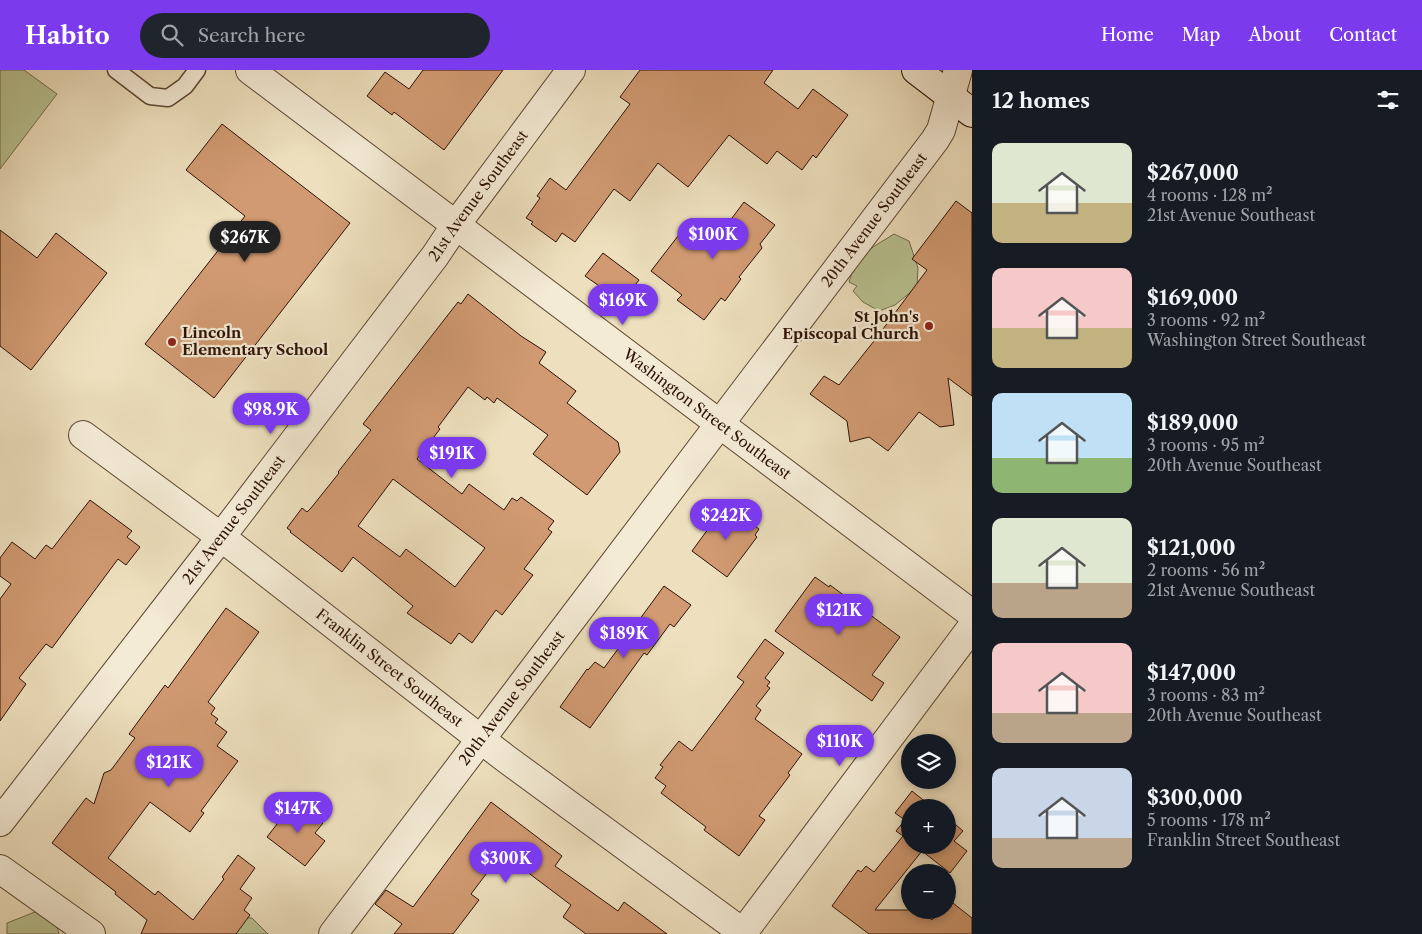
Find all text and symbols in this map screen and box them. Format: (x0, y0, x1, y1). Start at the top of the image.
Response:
search box (140, 13, 490, 58)
text: Habito (25, 21, 110, 50)
icon: search (158, 21, 186, 49)
text: Search here (198, 24, 305, 47)
text: Home (1101, 24, 1154, 46)
text: Map (1182, 24, 1220, 46)
text: About (1248, 24, 1301, 46)
text: Contact (1329, 24, 1397, 46)
icon: filters (1374, 86, 1402, 114)
text: 12 homes (992, 88, 1090, 113)
street label: 21st Avenue Southeast (424, 126, 532, 265)
street label: 20th Avenue Southeast (817, 148, 931, 291)
text: $267,000 (1147, 160, 1239, 185)
icon: home (1032, 163, 1092, 223)
text: 4 rooms · 128 m² (1147, 185, 1273, 205)
text: 21st Avenue Southeast (1147, 205, 1315, 225)
pin: $100K (678, 218, 748, 260)
pin: $267K (210, 220, 280, 263)
text: $100K (688, 224, 738, 244)
text: $267K (221, 227, 269, 247)
pin: $169K (588, 284, 658, 326)
text: $169,000 (1147, 285, 1238, 310)
icon: home (1032, 288, 1092, 348)
text: $169K (599, 290, 647, 310)
place label: St John's Episcopal Church (782, 307, 920, 343)
text: 3 rooms · 92 m² (1147, 310, 1265, 330)
marker: St John's Episcopal Church (923, 320, 935, 332)
place label: Lincoln Elementary School (182, 323, 328, 359)
text: Washington Street Southeast (1147, 330, 1366, 350)
marker: Lincoln Elementary School (166, 336, 178, 348)
street label: Washington Street Southeast (619, 344, 795, 484)
pin: $98.9K (230, 392, 312, 435)
text: $98.9K (244, 399, 298, 419)
text: $189,000 (1147, 410, 1238, 435)
icon: home (1032, 413, 1092, 473)
text: 3 rooms · 95 m² (1147, 435, 1265, 455)
pin: $191K (417, 436, 487, 479)
text: $191K (429, 443, 475, 463)
street label: 21st Avenue Southeast (178, 451, 289, 588)
text: 20th Avenue Southeast (1147, 455, 1322, 475)
pin: $242K (691, 498, 761, 541)
text: $242K (701, 505, 751, 525)
text: $121,000 (1147, 535, 1236, 560)
icon: home (1032, 538, 1092, 598)
text: 2 rooms · 56 m² (1147, 560, 1265, 580)
text: 21st Avenue Southeast (1147, 580, 1315, 600)
pin: $121K (804, 594, 874, 636)
text: $121K (816, 600, 862, 620)
street label: Franklin Street Southeast (312, 605, 468, 731)
pin: $189K (589, 616, 659, 659)
text: $189K (600, 623, 648, 643)
street label: 20th Avenue Southeast (454, 626, 569, 769)
text: $147,000 (1147, 660, 1236, 685)
icon: home (1032, 663, 1092, 723)
text: 3 rooms · 83 m² (1147, 685, 1265, 705)
text: 20th Avenue Southeast (1147, 705, 1322, 725)
pin: $110K (805, 724, 875, 767)
text: $110K (817, 731, 863, 751)
map controls (901, 734, 956, 919)
button: layers (901, 734, 956, 789)
pin: $121K (134, 746, 204, 788)
text: $121K (146, 752, 192, 772)
text: $300,000 (1147, 785, 1243, 810)
icon: home (1032, 788, 1092, 848)
pin: $147K (263, 792, 333, 834)
text: $147K (275, 798, 321, 818)
button: + (901, 799, 956, 854)
text: 5 rooms · 178 m² (1147, 810, 1271, 830)
text: Franklin Street Southeast (1147, 830, 1340, 850)
pin: $300K (471, 842, 541, 884)
text: $300K (480, 848, 532, 868)
button: − (901, 864, 956, 919)

